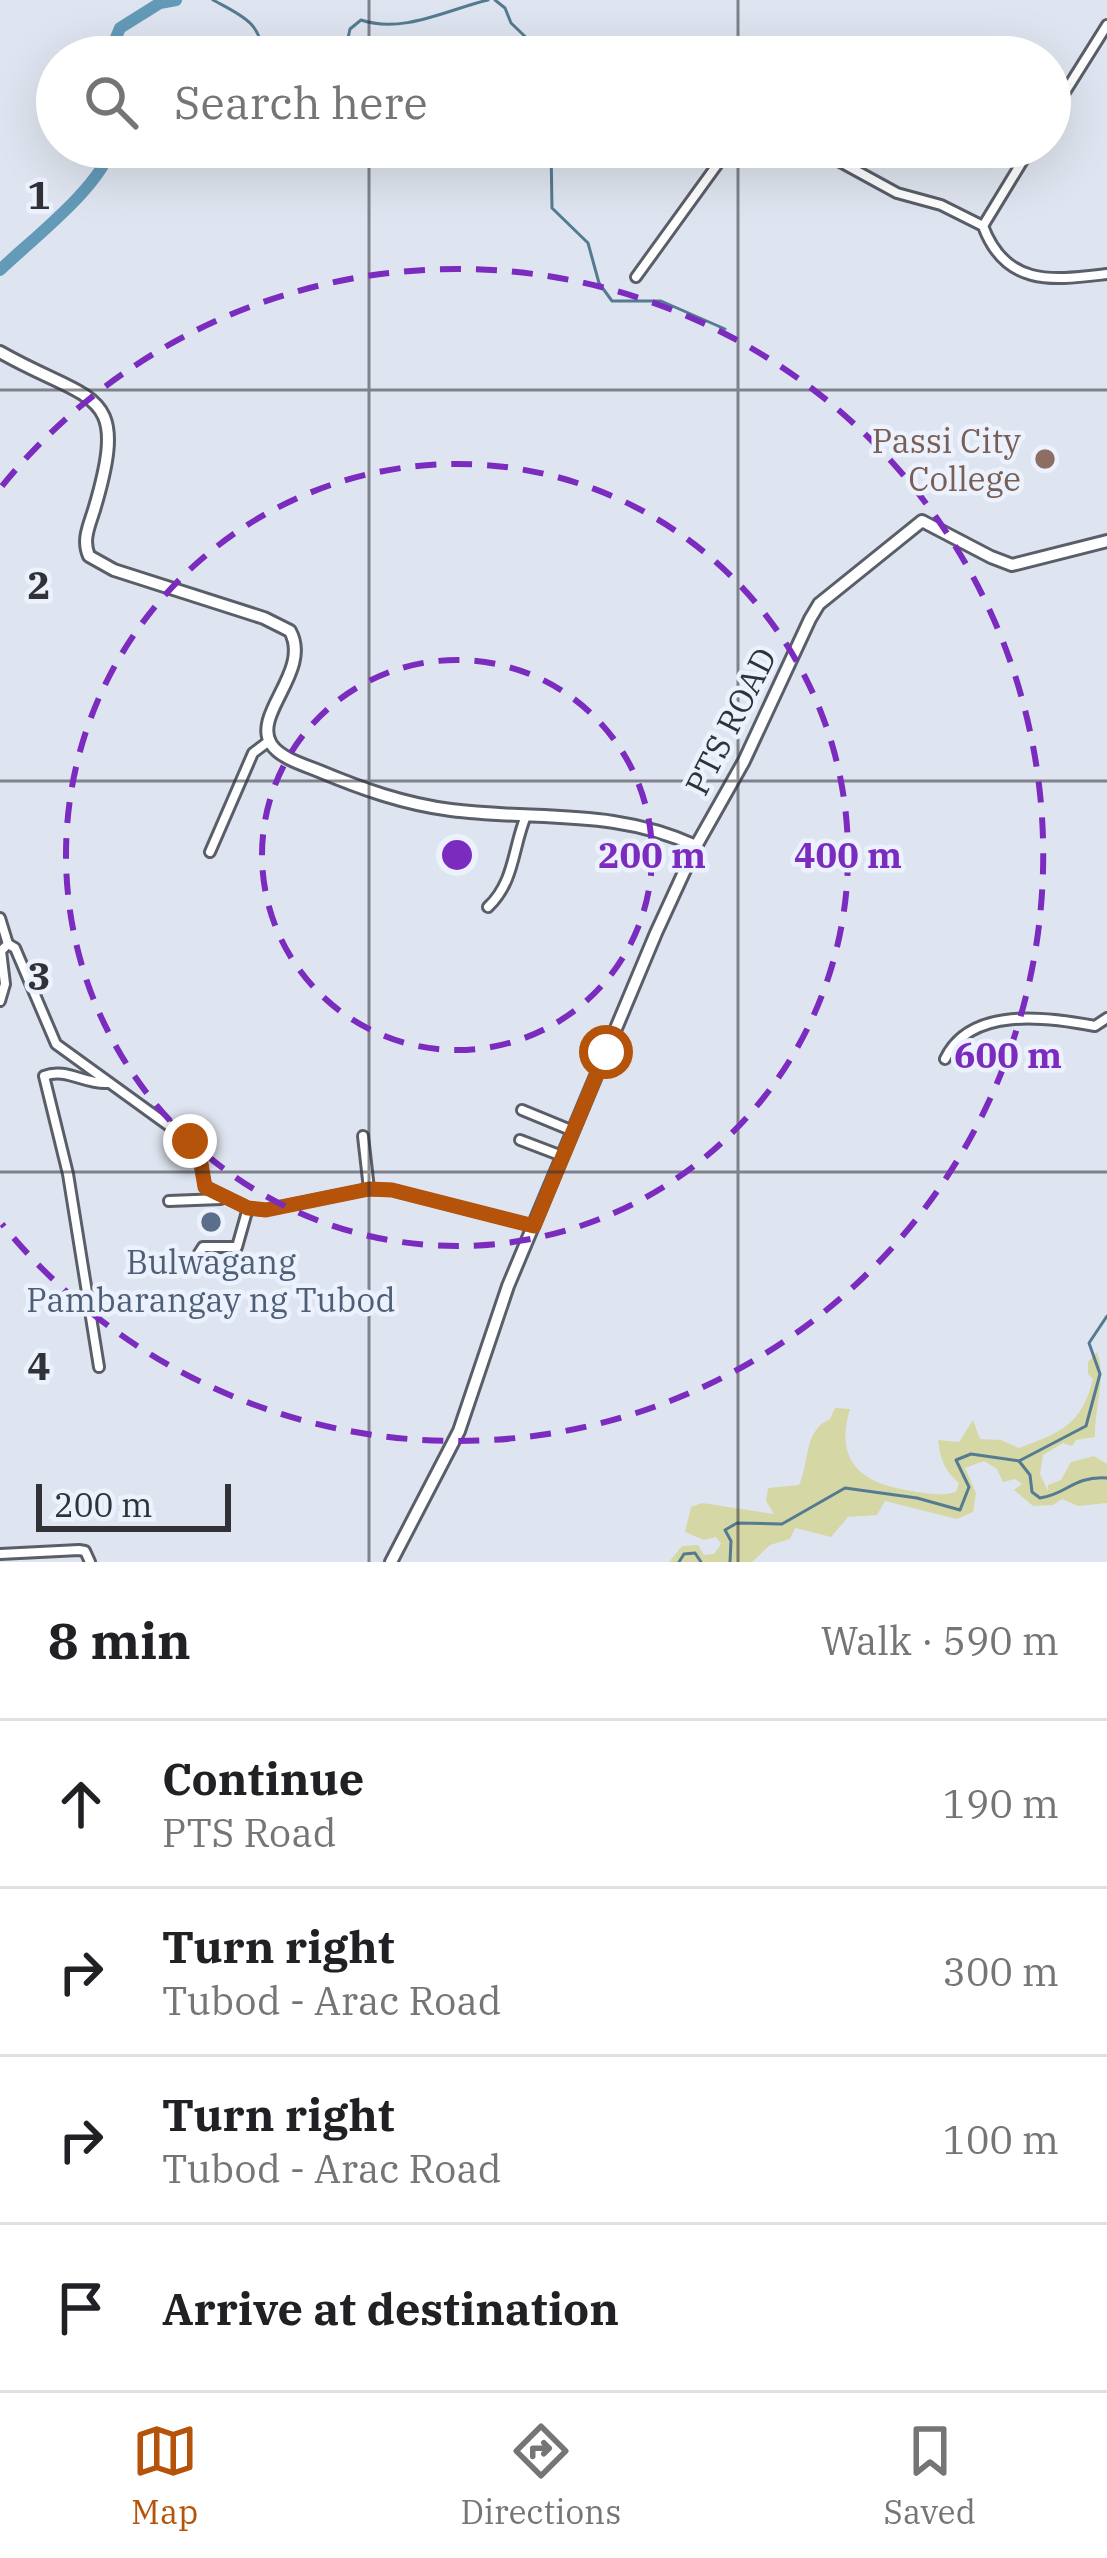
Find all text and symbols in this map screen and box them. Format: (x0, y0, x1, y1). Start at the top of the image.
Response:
search box (36, 36, 1071, 168)
icon: search (78, 69, 144, 135)
text: Search here (174, 73, 428, 131)
text: 1 (27, 169, 51, 220)
place label: Passi City College (872, 419, 1021, 500)
marker: Passi City College (1032, 446, 1058, 472)
text: 2 (27, 559, 51, 610)
street label: PTS ROAD (675, 640, 785, 802)
text: 200 m (598, 831, 706, 878)
text: 400 m (794, 831, 902, 878)
centre of rings (436, 834, 478, 876)
text: 3 (27, 950, 51, 1001)
route start (579, 1025, 633, 1079)
text: 600 m (954, 1031, 1062, 1078)
route end (163, 1114, 217, 1168)
marker: Bulwagang Pambarangay ng Tubod (198, 1209, 224, 1235)
place label: Bulwagang Pambarangay ng Tubod (26, 1240, 396, 1321)
text: 4 (27, 1340, 51, 1391)
scale bar (36, 1478, 231, 1531)
text: 200 m (54, 1483, 153, 1526)
text: 8 min (48, 1607, 191, 1673)
text: Walk · 590 m (821, 1615, 1059, 1666)
text: Continue (162, 1749, 364, 1807)
icon: ahead (48, 1771, 114, 1837)
text: 190 m (943, 1778, 1059, 1829)
text: PTS Road (162, 1807, 337, 1858)
text: Turn right (162, 1917, 394, 1975)
icon: right (48, 1939, 114, 2005)
text: 300 m (943, 1946, 1059, 1997)
text: Tubod - Arac Road (162, 1975, 502, 2026)
text: Turn right (162, 2085, 394, 2143)
icon: right (48, 2107, 114, 2173)
text: 100 m (943, 2114, 1059, 2165)
text: Tubod - Arac Road (162, 2143, 502, 2194)
icon: arrive (48, 2275, 114, 2341)
text: Arrive at destination (162, 2279, 619, 2337)
tab: Map (131, 2418, 198, 2533)
tab: Directions (460, 2418, 621, 2533)
tab: Saved (883, 2418, 976, 2533)

